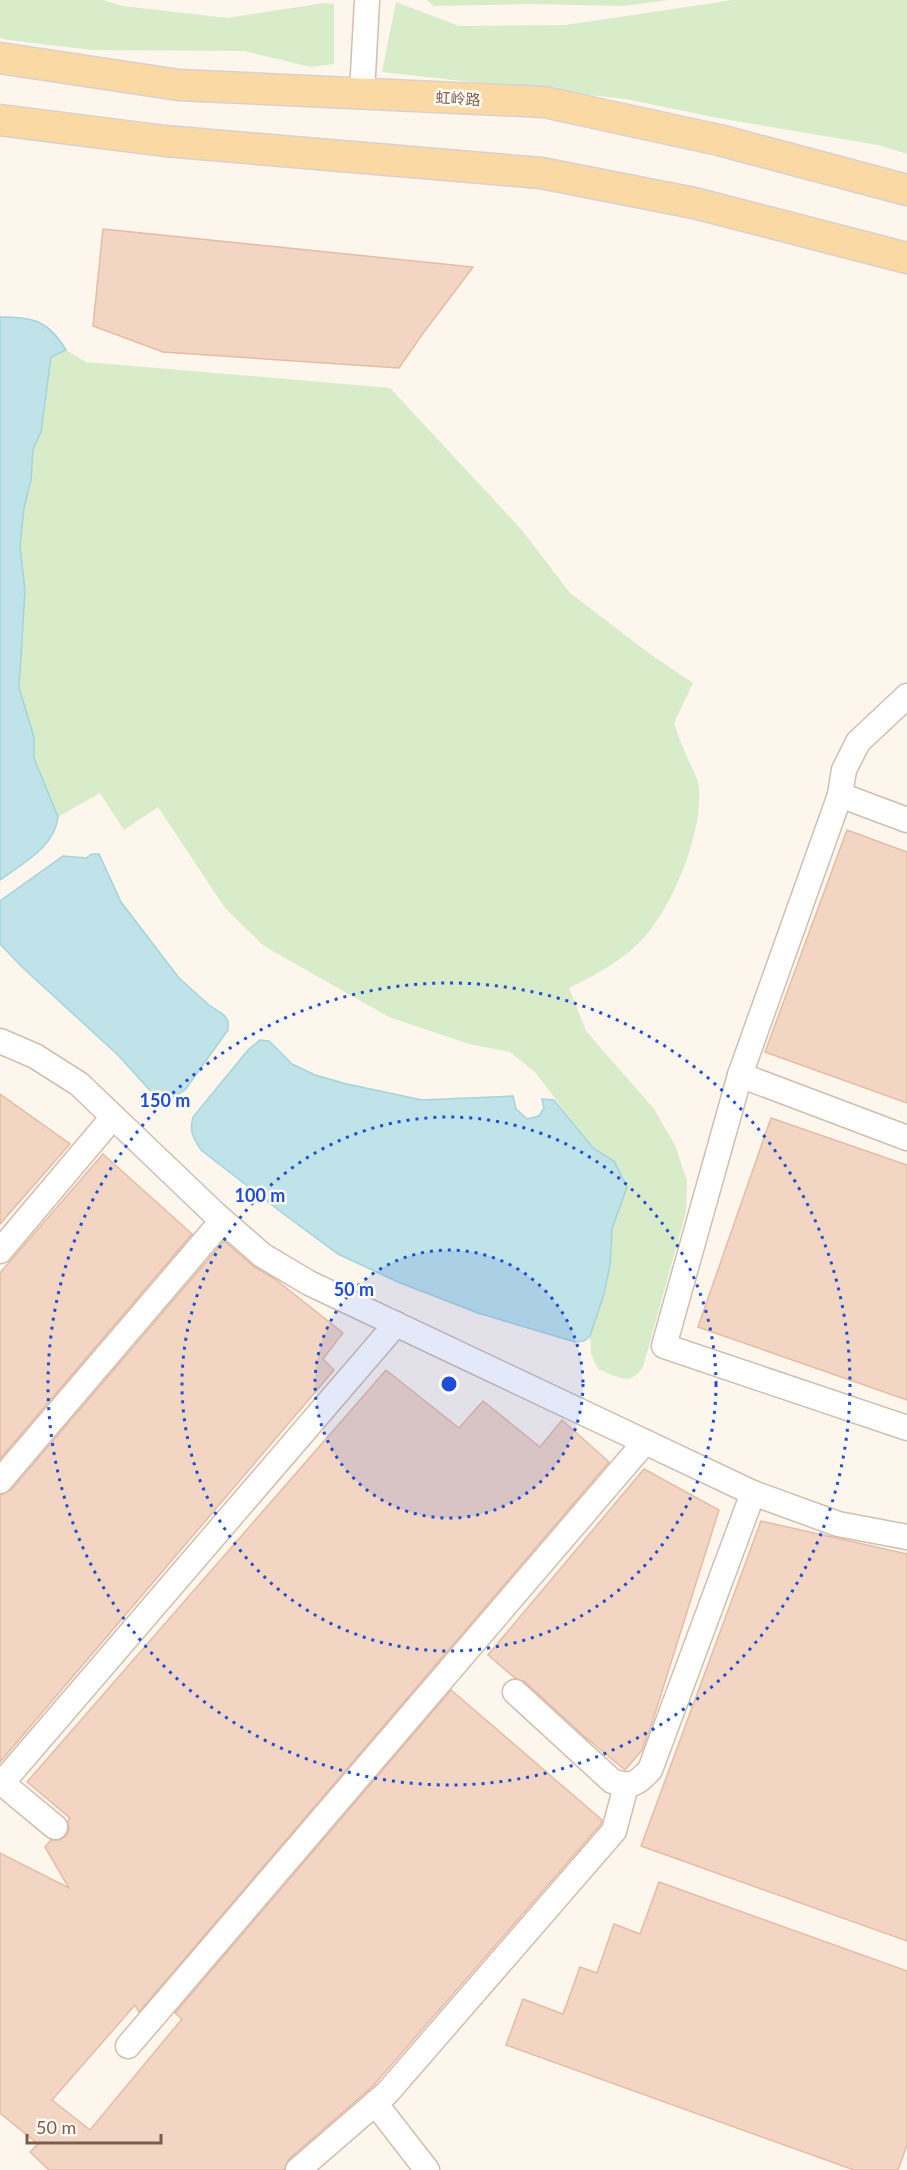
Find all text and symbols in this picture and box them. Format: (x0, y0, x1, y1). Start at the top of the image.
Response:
street label: 虹岭路 (435, 88, 481, 108)
text: 150 m (140, 1089, 190, 1111)
text: 100 m (235, 1184, 285, 1206)
text: 50 m (334, 1278, 374, 1300)
centre of rings (439, 1374, 459, 1394)
scale bar (27, 2107, 160, 2145)
text: 50 m (36, 2116, 76, 2138)

